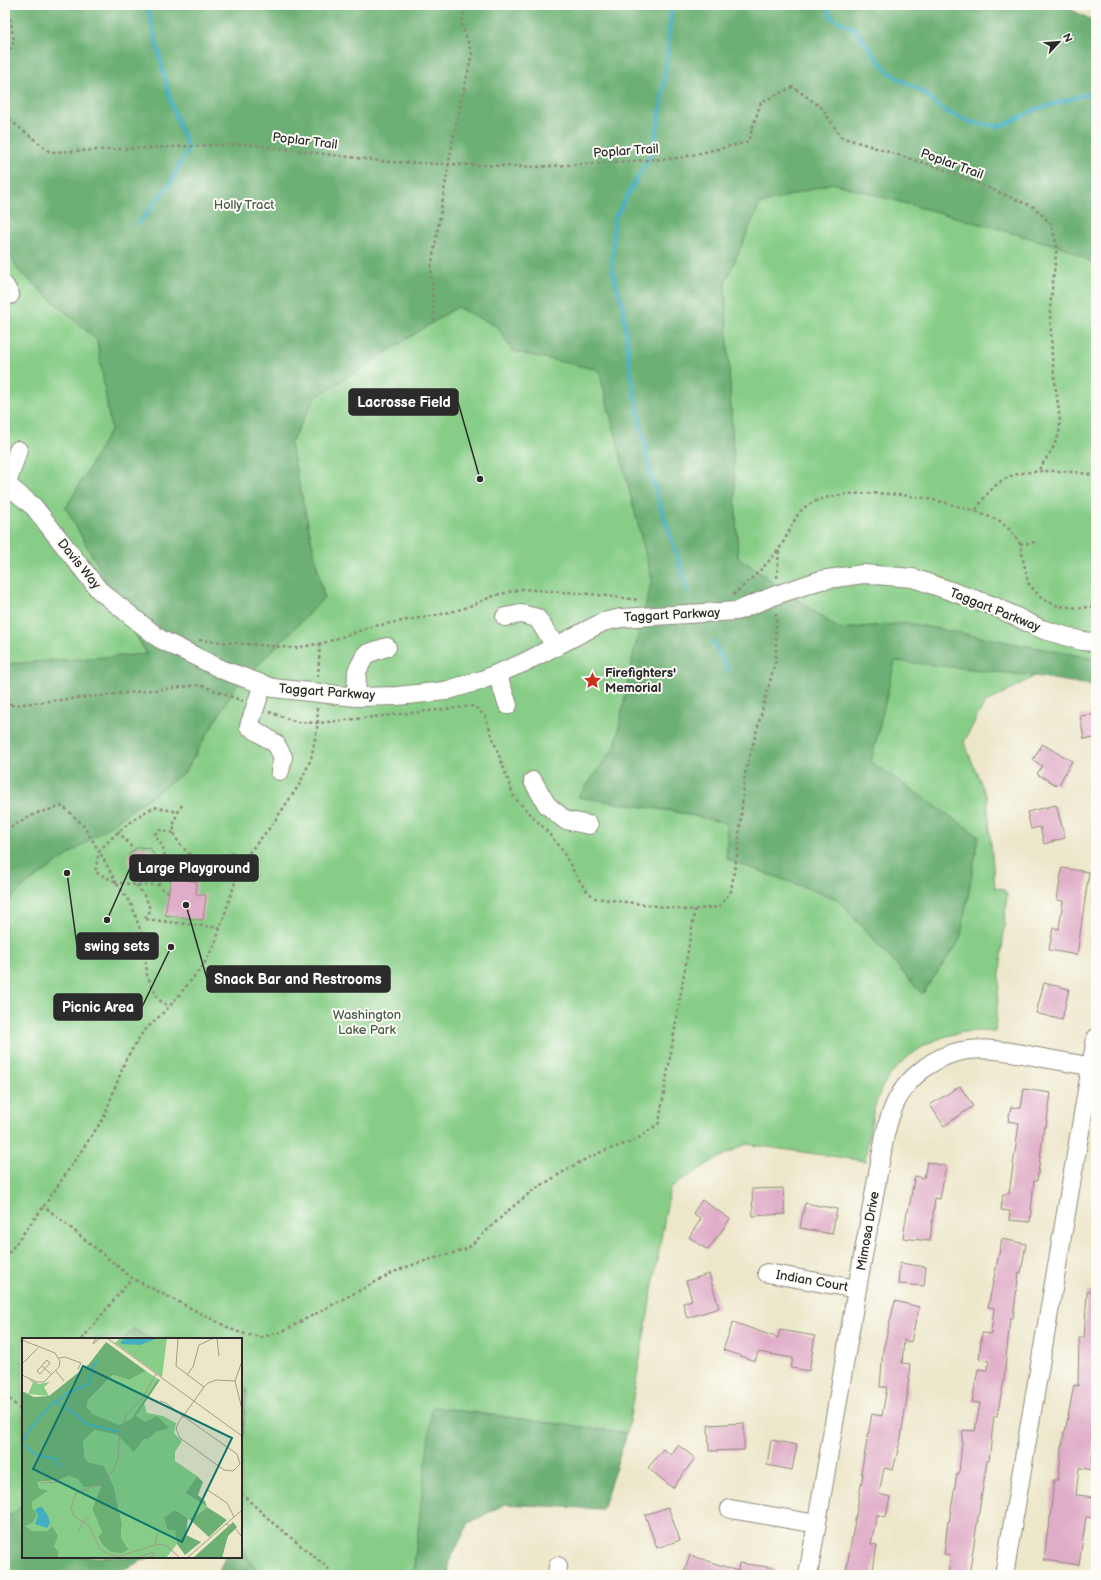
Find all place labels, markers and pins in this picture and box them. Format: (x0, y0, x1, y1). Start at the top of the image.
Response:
callout: Lacrosse Field (349, 389, 458, 415)
place label: Firefighters' Memorial (605, 665, 676, 696)
place icon: Firefighters' Memorial (582, 670, 602, 690)
callout: Large Playground (130, 855, 258, 881)
callout: swing sets (77, 933, 158, 959)
callout: Snack Bar and Restrooms (207, 966, 390, 992)
callout: Picnic Area (54, 994, 142, 1020)

